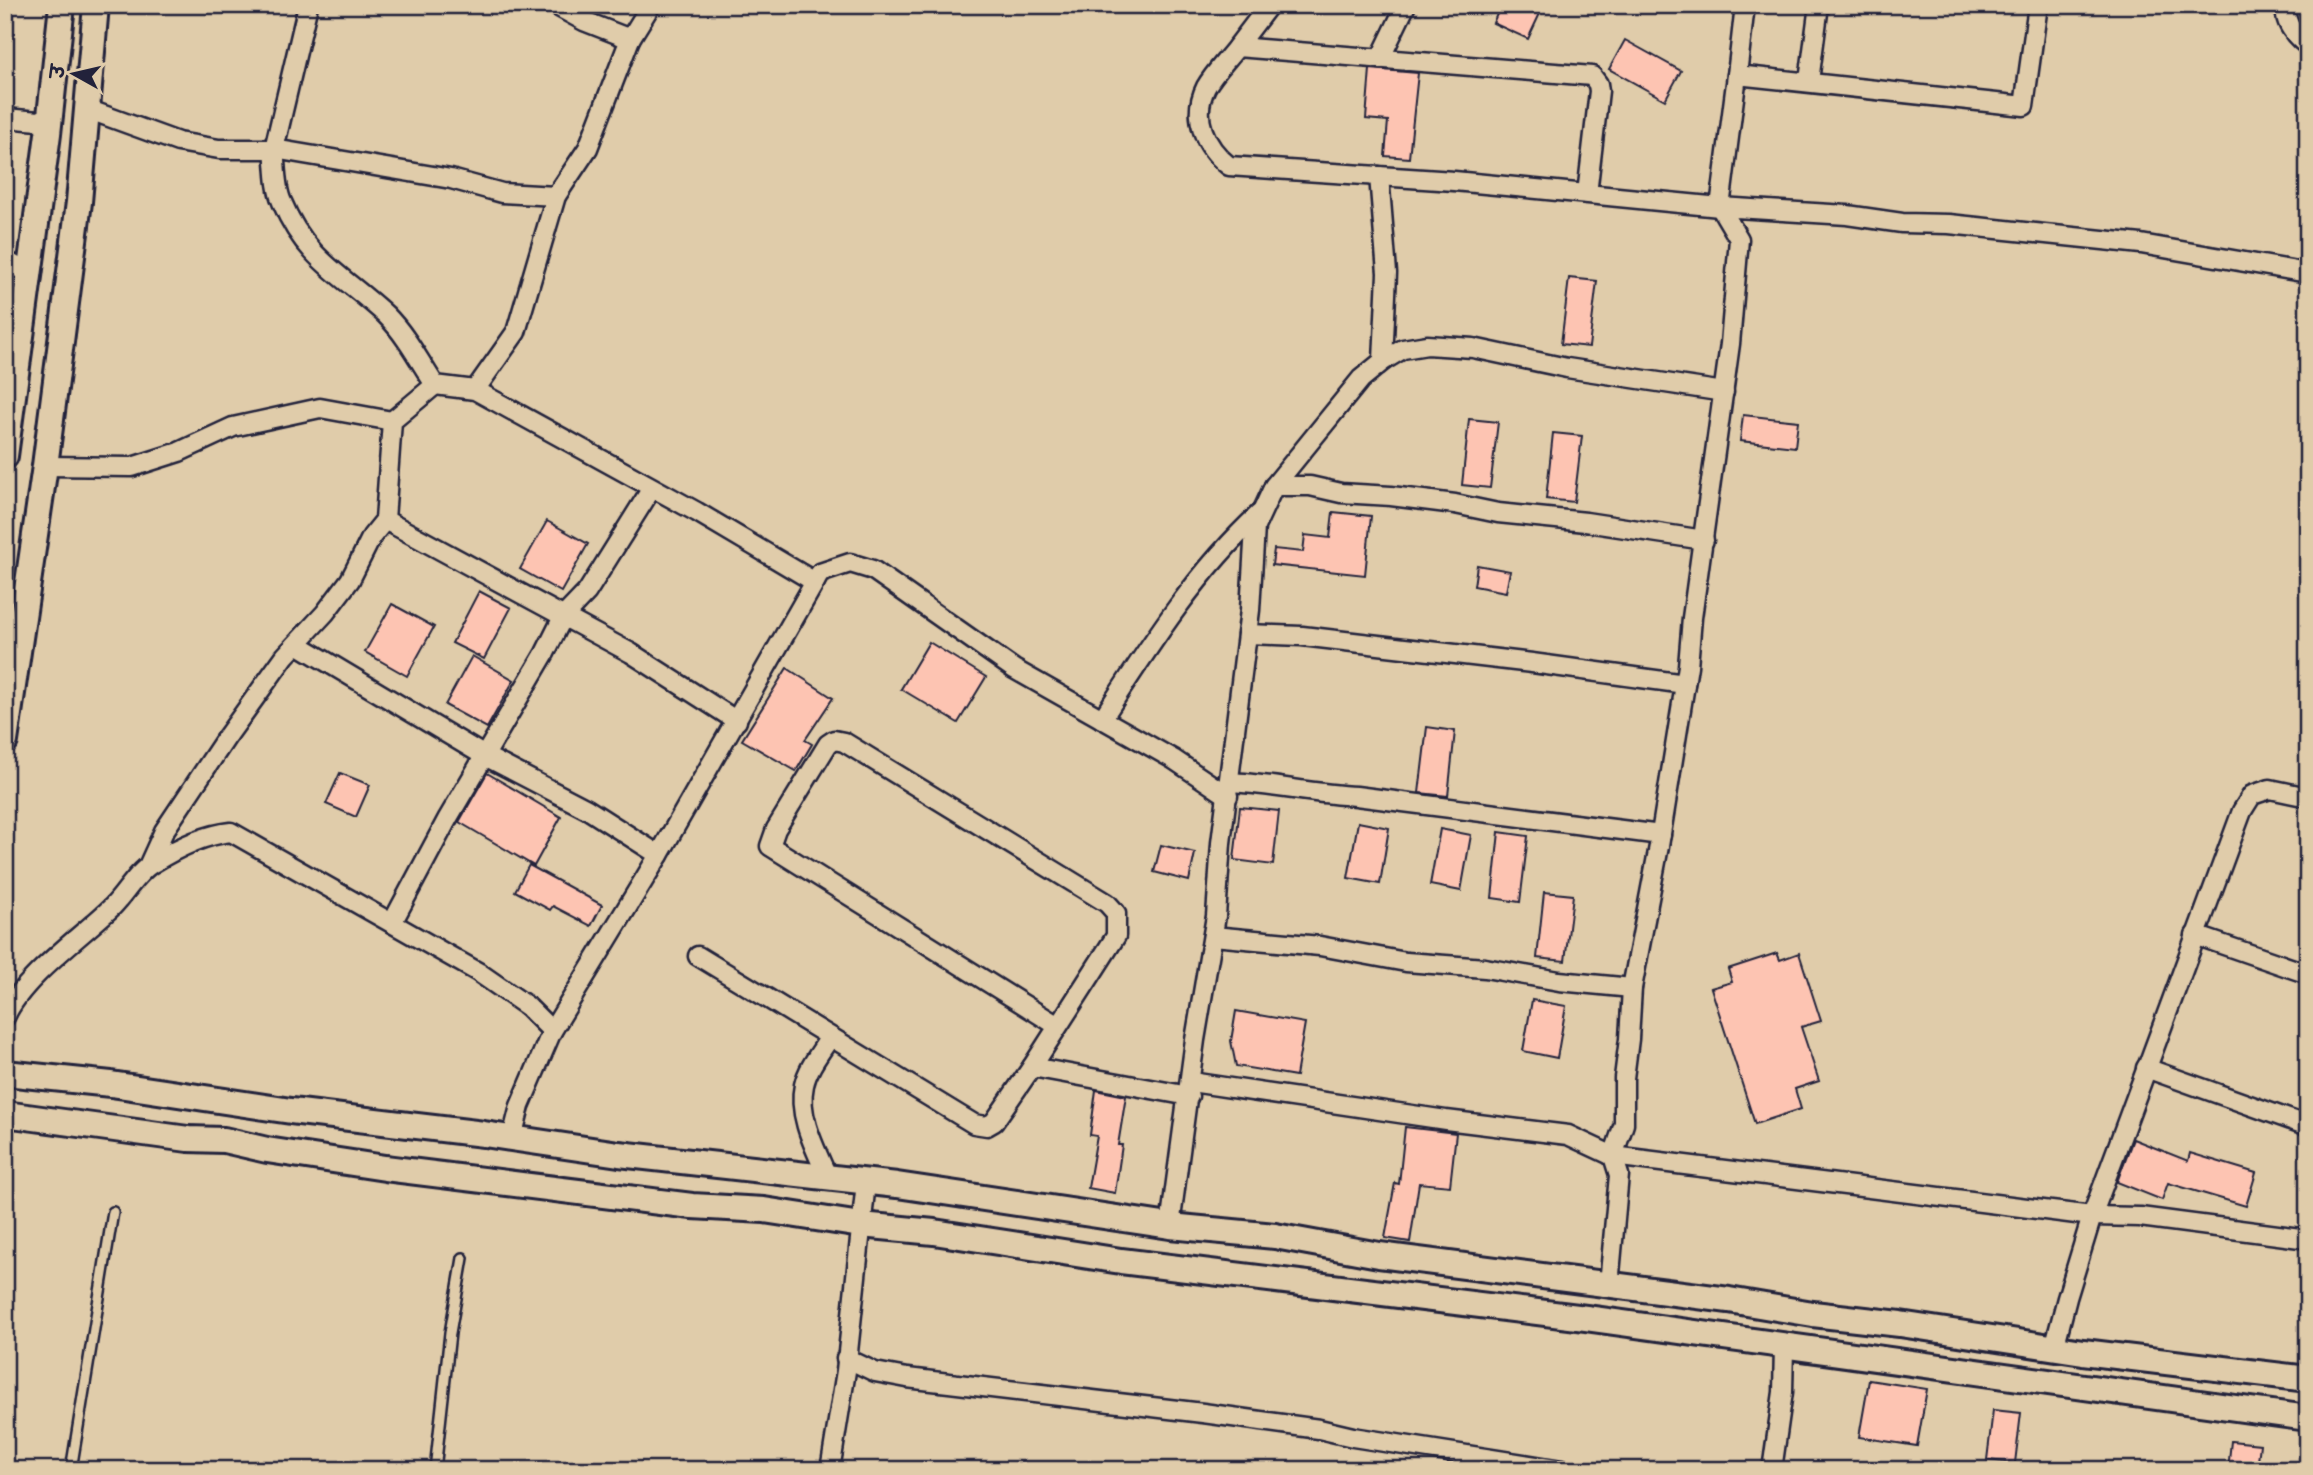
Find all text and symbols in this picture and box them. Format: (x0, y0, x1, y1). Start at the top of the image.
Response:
north arrow (38, 38, 108, 108)
text: उ (44, 61, 71, 82)

